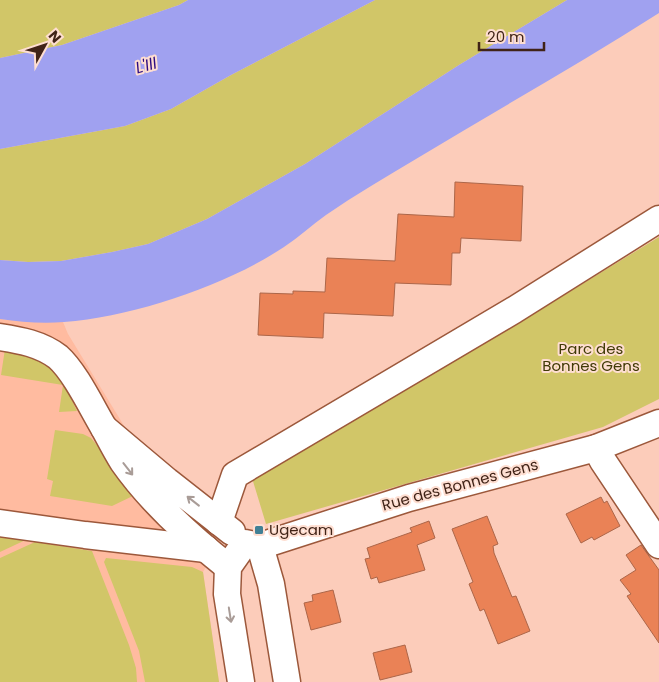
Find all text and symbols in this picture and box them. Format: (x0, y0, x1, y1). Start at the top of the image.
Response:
north arrow (20, 20, 70, 70)
scale bar (479, 20, 544, 52)
text: N (44, 26, 66, 47)
text: 20 m (487, 26, 525, 47)
water label: L'Ill (133, 52, 159, 79)
park label: Parc des Bonnes Gens (542, 338, 640, 376)
street label: Rue des Bonnes Gens (379, 454, 540, 515)
one-way arrow (123, 462, 134, 475)
one-way arrow (187, 496, 200, 507)
place label: Ugecam (269, 519, 333, 540)
marker: Ugecam (253, 524, 265, 536)
one-way arrow (226, 607, 236, 623)

